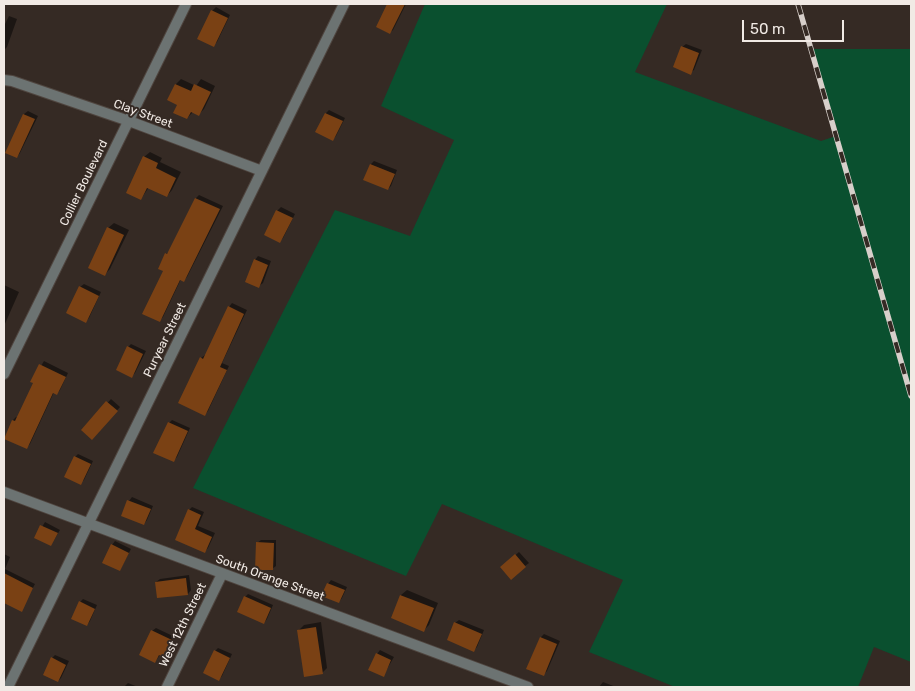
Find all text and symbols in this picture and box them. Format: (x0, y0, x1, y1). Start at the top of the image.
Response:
scale bar (745, 10, 848, 42)
text: 50 m (750, 20, 785, 38)
street label: Clay Street (112, 97, 174, 131)
street label: Collier Boulevard (57, 138, 111, 228)
street label: Puryear Street (141, 300, 189, 380)
street label: South Orange Street (214, 552, 326, 604)
street label: West 12th Street (156, 581, 210, 669)

